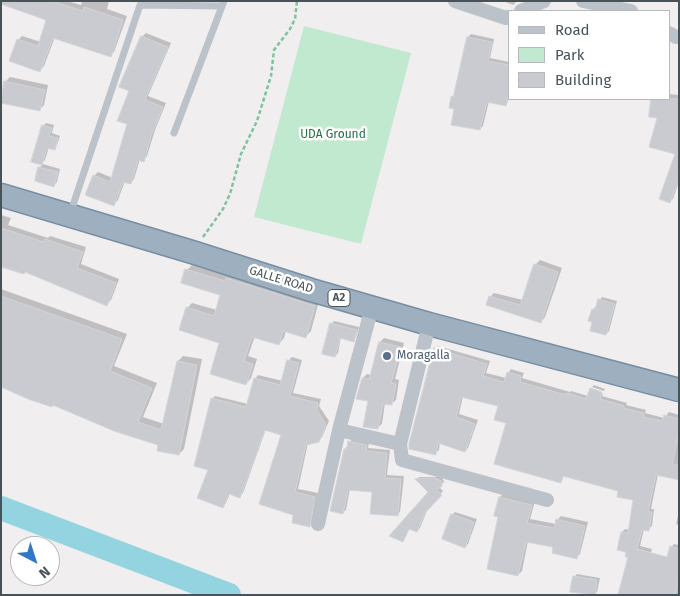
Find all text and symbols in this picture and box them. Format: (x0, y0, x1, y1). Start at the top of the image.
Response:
legend (508, 10, 670, 100)
text: Road (555, 21, 590, 39)
text: Park (555, 46, 585, 64)
text: Building (555, 71, 611, 89)
park label: UDA Ground (300, 128, 366, 142)
street label: GALLE ROAD (247, 263, 315, 297)
road number: A2 (328, 290, 350, 306)
place label: Moragalla (397, 349, 450, 363)
marker: Moragalla (381, 350, 393, 362)
north arrow (10, 536, 60, 586)
text: N (35, 563, 53, 582)

